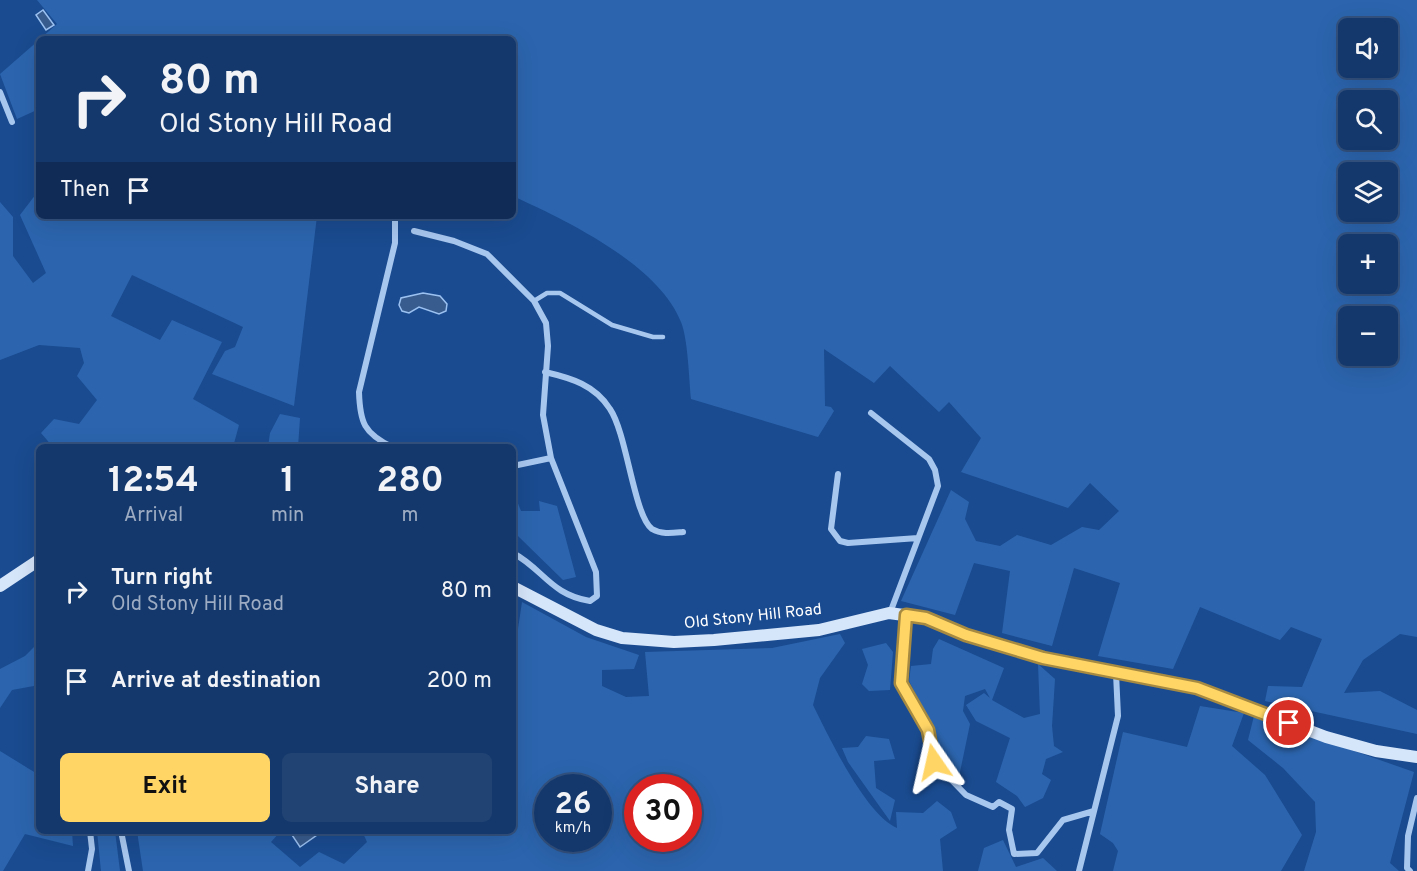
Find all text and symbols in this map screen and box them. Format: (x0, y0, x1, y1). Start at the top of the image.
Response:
map controls (1338, 18, 1398, 366)
button: sound (1338, 18, 1398, 78)
text: 80 m (159, 56, 260, 109)
icon: right (60, 60, 138, 138)
button: search (1338, 90, 1398, 150)
text: Old Stony Hill Road (159, 108, 393, 142)
button: layers (1338, 162, 1398, 222)
icon: arrive (122, 174, 155, 207)
text: Then (60, 177, 110, 204)
button: + (1338, 234, 1398, 294)
button: − (1338, 306, 1398, 366)
text: 12:54 (108, 459, 199, 505)
text: 1 (280, 459, 295, 505)
text: 280 (376, 459, 444, 505)
text: Arrival (124, 503, 183, 529)
text: min (271, 503, 304, 529)
text: m (402, 503, 419, 529)
text: Turn right (111, 565, 213, 592)
icon: right (60, 575, 93, 608)
text: 80 m (441, 578, 492, 605)
text: Old Stony Hill Road (111, 592, 284, 618)
street label: Old Stony Hill Road (683, 600, 823, 634)
icon: arrive (60, 665, 93, 698)
text: Arrive at destination (111, 668, 321, 695)
text: 200 m (427, 668, 492, 695)
pin (1263, 697, 1314, 748)
icon: arrive (1272, 706, 1305, 739)
position arrow (902, 730, 966, 794)
button: Exit (60, 753, 270, 822)
button: Share (282, 753, 492, 822)
speed limit sign: 30 (624, 774, 702, 852)
text: 26 (555, 787, 591, 824)
text: km/h (555, 819, 591, 838)

